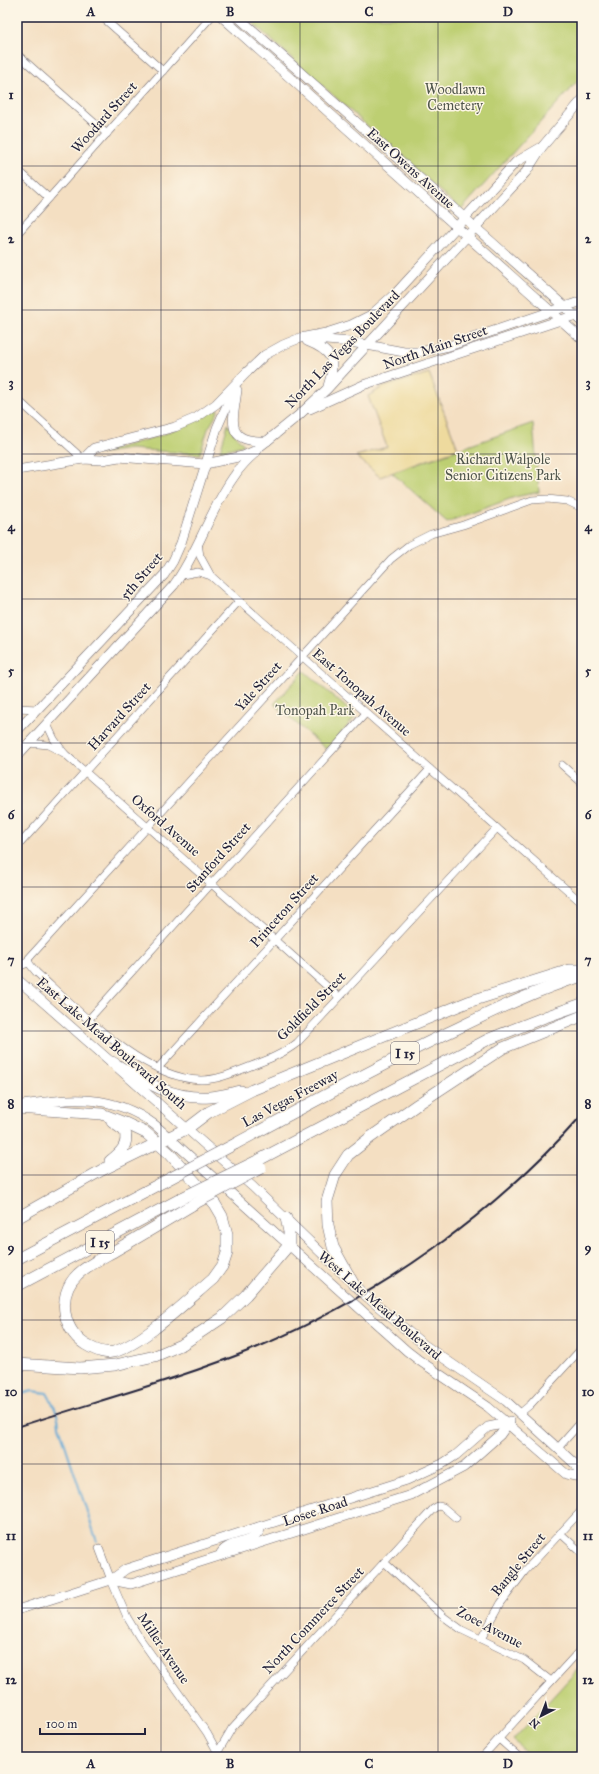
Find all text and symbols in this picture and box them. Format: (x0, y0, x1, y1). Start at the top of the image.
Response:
text: A (86, 4, 96, 20)
text: B (226, 4, 235, 20)
text: C (365, 4, 374, 20)
text: D (503, 4, 513, 20)
street label: Woodard Street (68, 78, 141, 156)
park label: Woodlawn Cemetery (425, 81, 486, 114)
text: 1 (8, 87, 14, 103)
text: 1 (585, 87, 591, 103)
street label: East Owens Avenue (363, 124, 458, 212)
text: 2 (8, 231, 15, 247)
text: 2 (585, 231, 592, 247)
street label: North Las Vegas Boulevard (282, 287, 403, 412)
street label: North Main Street (381, 322, 490, 373)
text: 3 (8, 375, 14, 391)
text: 3 (585, 375, 591, 391)
park label: Richard Walpole Senior Citizens Park (445, 451, 562, 484)
text: 4 (7, 519, 15, 535)
text: 4 (584, 519, 592, 535)
street label: 5th Street (117, 549, 166, 604)
street label: East Tonopah Avenue (309, 645, 415, 740)
street label: Yale Street (232, 658, 285, 715)
text: 5 (8, 663, 15, 679)
text: 5 (585, 663, 592, 679)
street label: Harvard Street (84, 679, 155, 754)
park label: Tonopah Park (275, 702, 355, 719)
street label: Oxford Avenue (128, 791, 204, 860)
text: 6 (8, 807, 16, 823)
text: 6 (585, 807, 593, 823)
street label: Stanford Street (183, 819, 254, 896)
street label: Princeton Street (247, 870, 322, 951)
text: 7 (8, 952, 15, 968)
text: 7 (585, 952, 592, 968)
street label: Goldfield Street (273, 968, 349, 1044)
street label: East Lake Mead Boulevard South (33, 974, 190, 1113)
road number: I 15 (391, 1042, 419, 1064)
street label: Las Vegas Freeway (239, 1066, 342, 1131)
text: 8 (8, 1096, 15, 1112)
text: 8 (585, 1096, 592, 1112)
road number: I 15 (86, 1231, 114, 1253)
text: 9 (8, 1240, 15, 1256)
text: 9 (585, 1240, 592, 1256)
street label: West Lake Mead Boulevard (315, 1247, 445, 1363)
text: 10 (5, 1384, 18, 1400)
text: 10 (582, 1384, 595, 1400)
street label: Losee Road (281, 1493, 350, 1530)
text: 11 (6, 1528, 16, 1544)
text: 11 (583, 1528, 593, 1544)
street label: Bangle Street (488, 1529, 549, 1599)
street label: North Commerce Street (259, 1563, 368, 1677)
street label: Zoee Avenue (454, 1603, 526, 1652)
street label: Miller Avenue (134, 1610, 194, 1687)
text: 12 (5, 1672, 17, 1688)
text: 12 (582, 1672, 594, 1688)
north arrow (521, 1696, 561, 1736)
scale bar (40, 1710, 145, 1736)
text: N (526, 1715, 542, 1731)
text: 100 m (46, 1717, 77, 1731)
text: A (86, 1756, 96, 1772)
text: B (226, 1756, 235, 1772)
text: C (365, 1756, 374, 1772)
text: D (503, 1756, 513, 1772)

